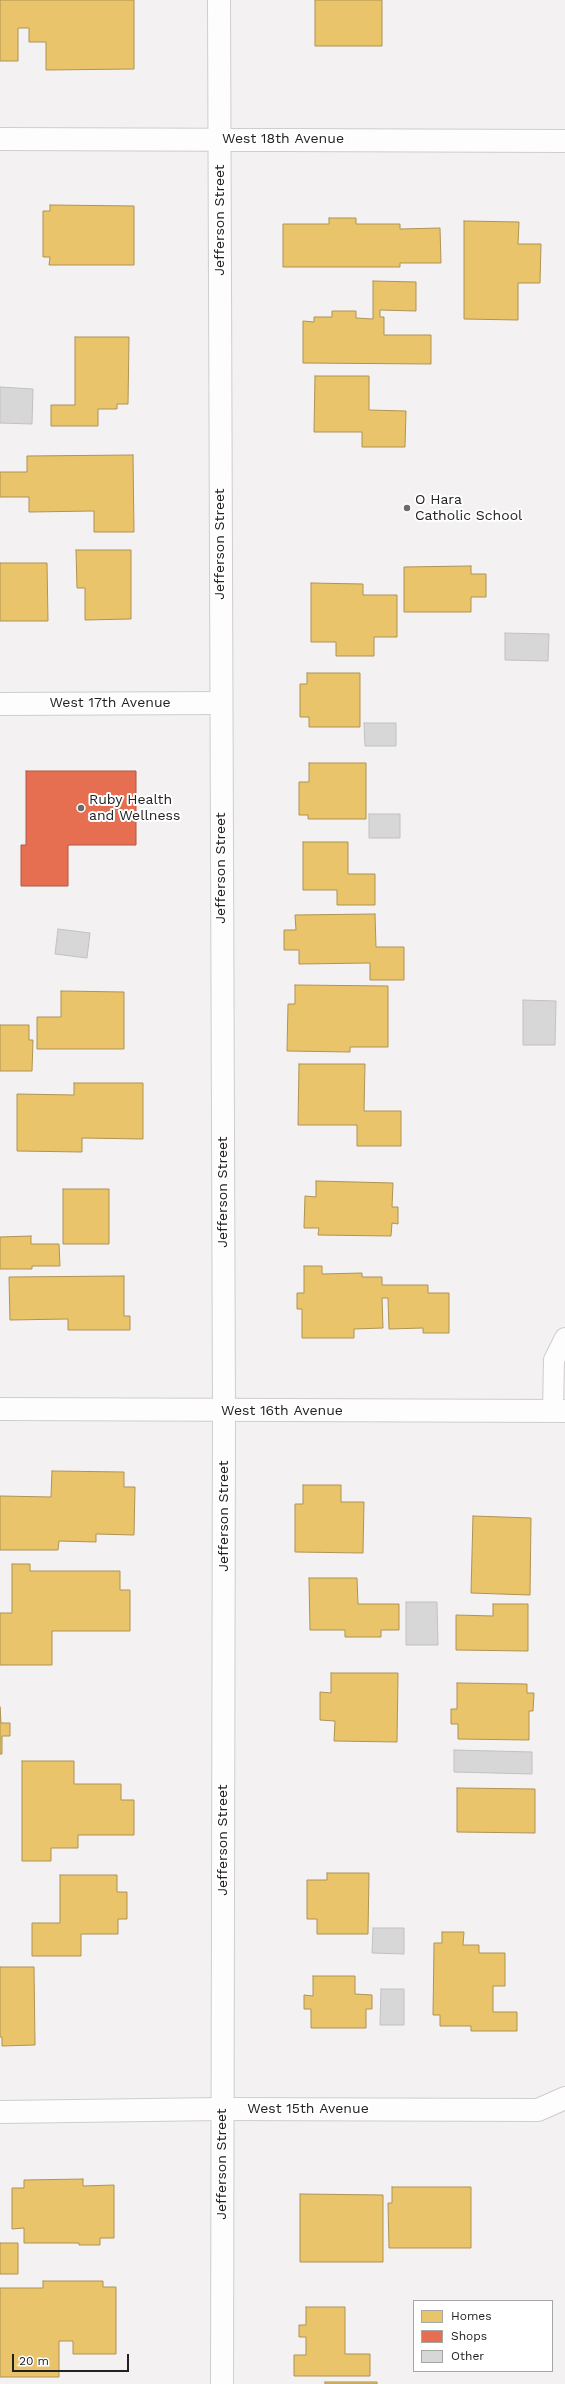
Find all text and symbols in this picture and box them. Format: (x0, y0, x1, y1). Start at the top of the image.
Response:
street label: West 18th Avenue (222, 131, 344, 147)
street label: Jefferson Street (212, 164, 228, 276)
street label: Jefferson Street (212, 488, 228, 600)
place label: O Hara Catholic School (415, 492, 522, 524)
marker: O Hara Catholic School (402, 503, 412, 513)
street label: West 17th Avenue (49, 695, 171, 711)
place label: Ruby Health and Wellness (89, 792, 180, 824)
marker: Ruby Health and Wellness (76, 803, 86, 813)
street label: Jefferson Street (213, 812, 229, 924)
street label: Jefferson Street (215, 1136, 231, 1248)
street label: West 16th Avenue (221, 1403, 343, 1419)
street label: Jefferson Street (216, 1460, 232, 1572)
street label: Jefferson Street (215, 1784, 231, 1896)
street label: West 15th Avenue (247, 2101, 369, 2117)
street label: Jefferson Street (214, 2108, 230, 2220)
legend (413, 2300, 553, 2372)
text: Homes (451, 2309, 492, 2323)
text: Shops (451, 2329, 487, 2343)
scale bar (14, 2346, 131, 2372)
text: Other (451, 2349, 484, 2363)
text: 20 m (19, 2354, 49, 2368)

